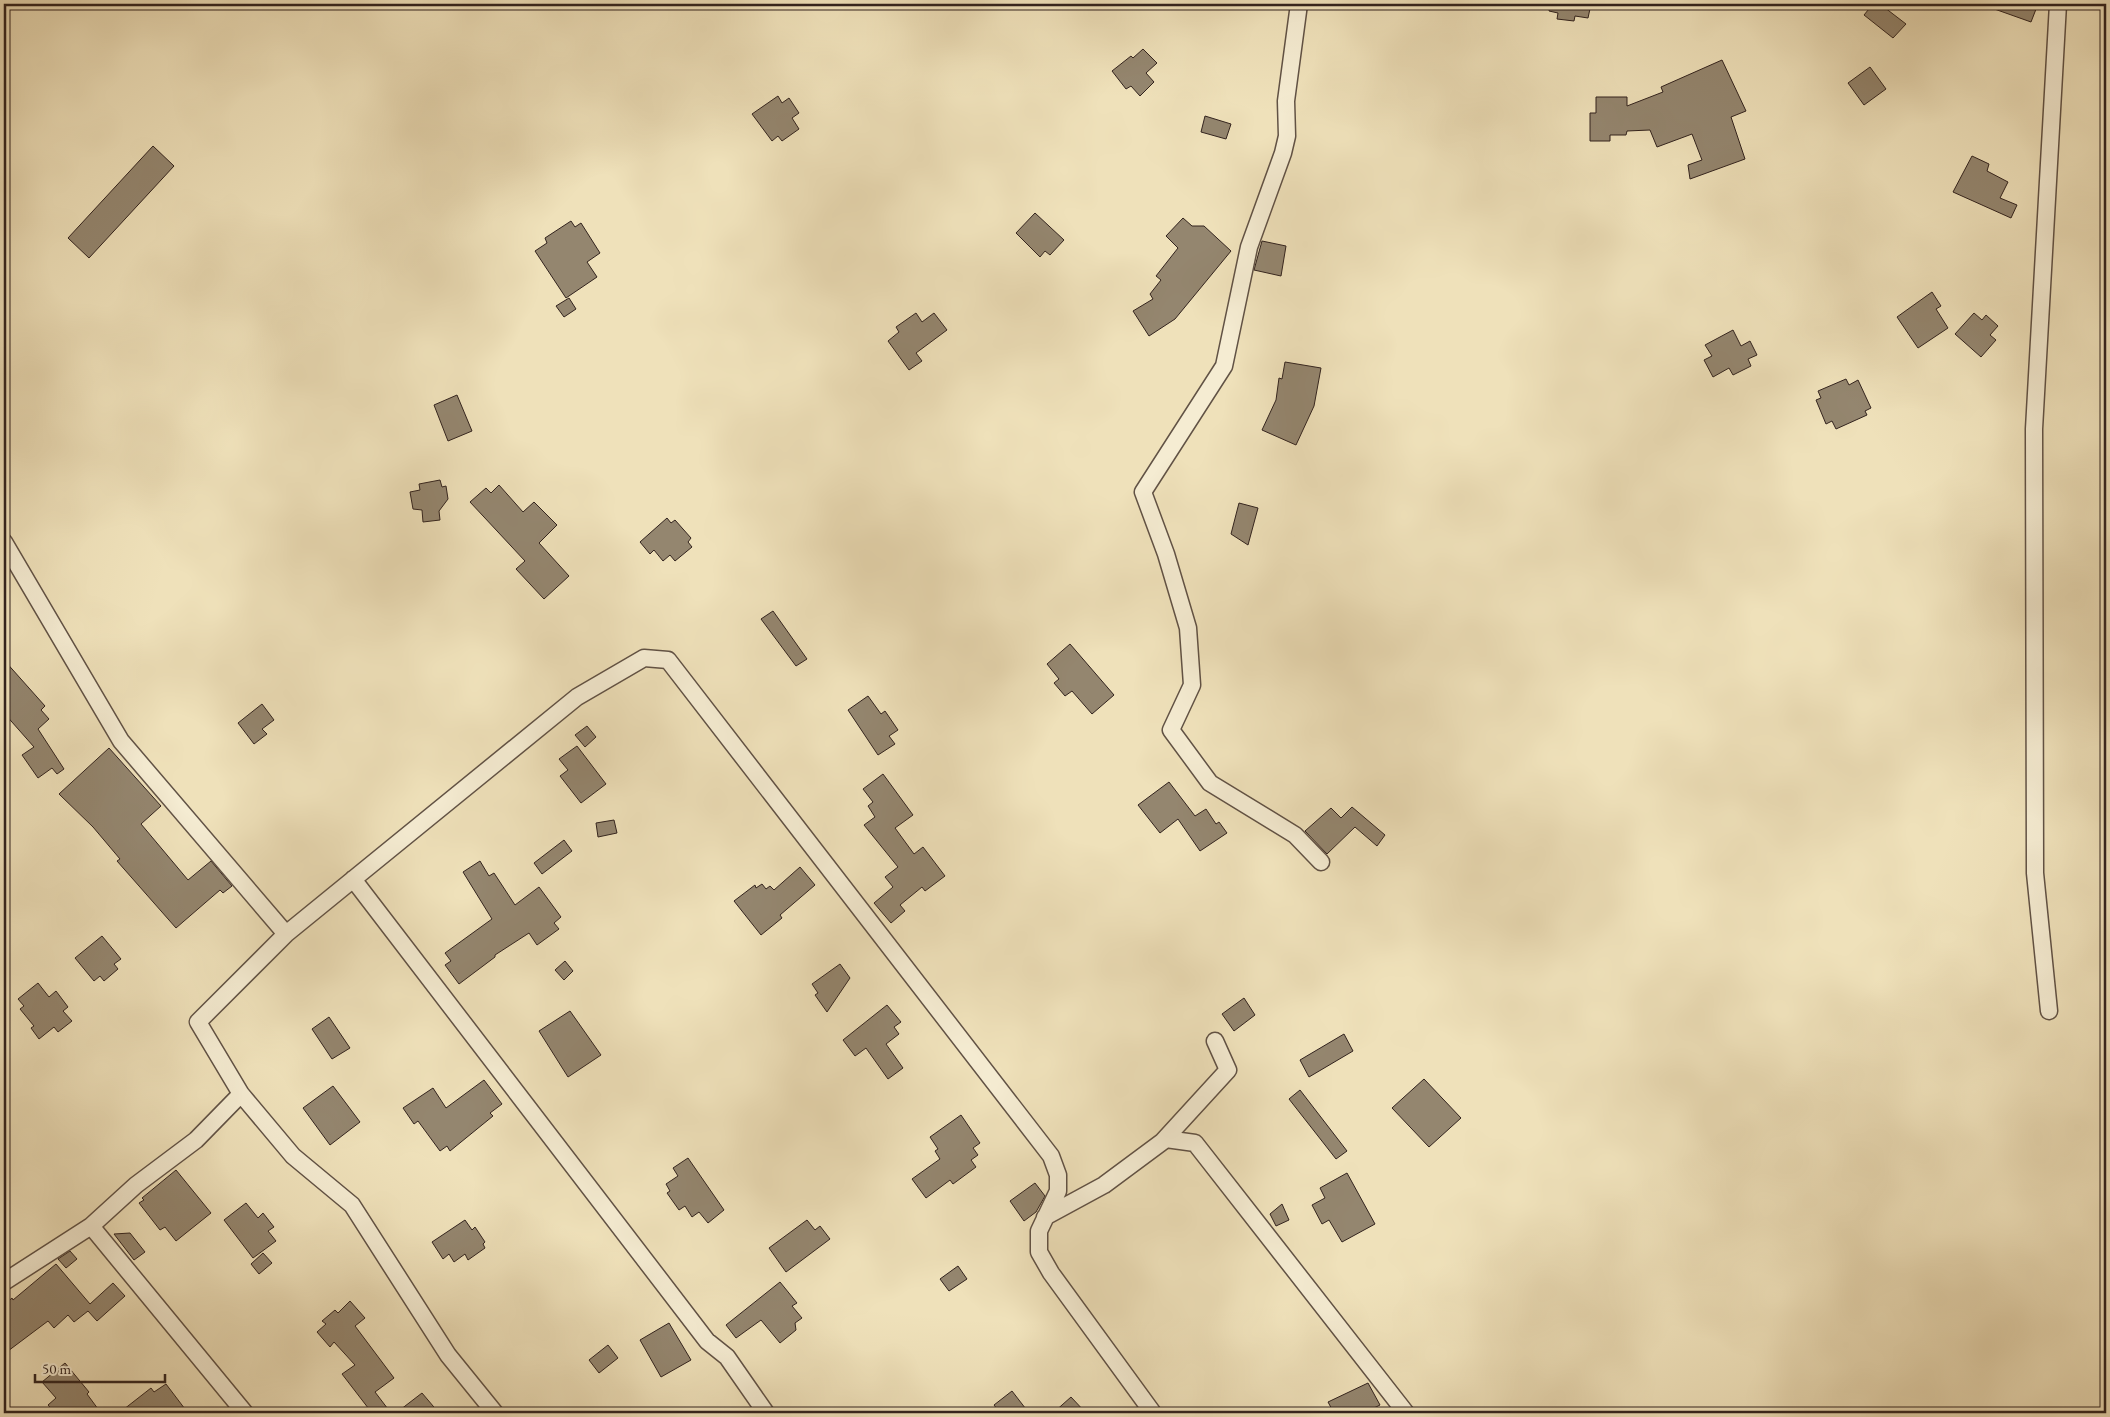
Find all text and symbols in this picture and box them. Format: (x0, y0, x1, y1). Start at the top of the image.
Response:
scale bar (35, 1352, 165, 1384)
text: 50 m (42, 1359, 71, 1378)

